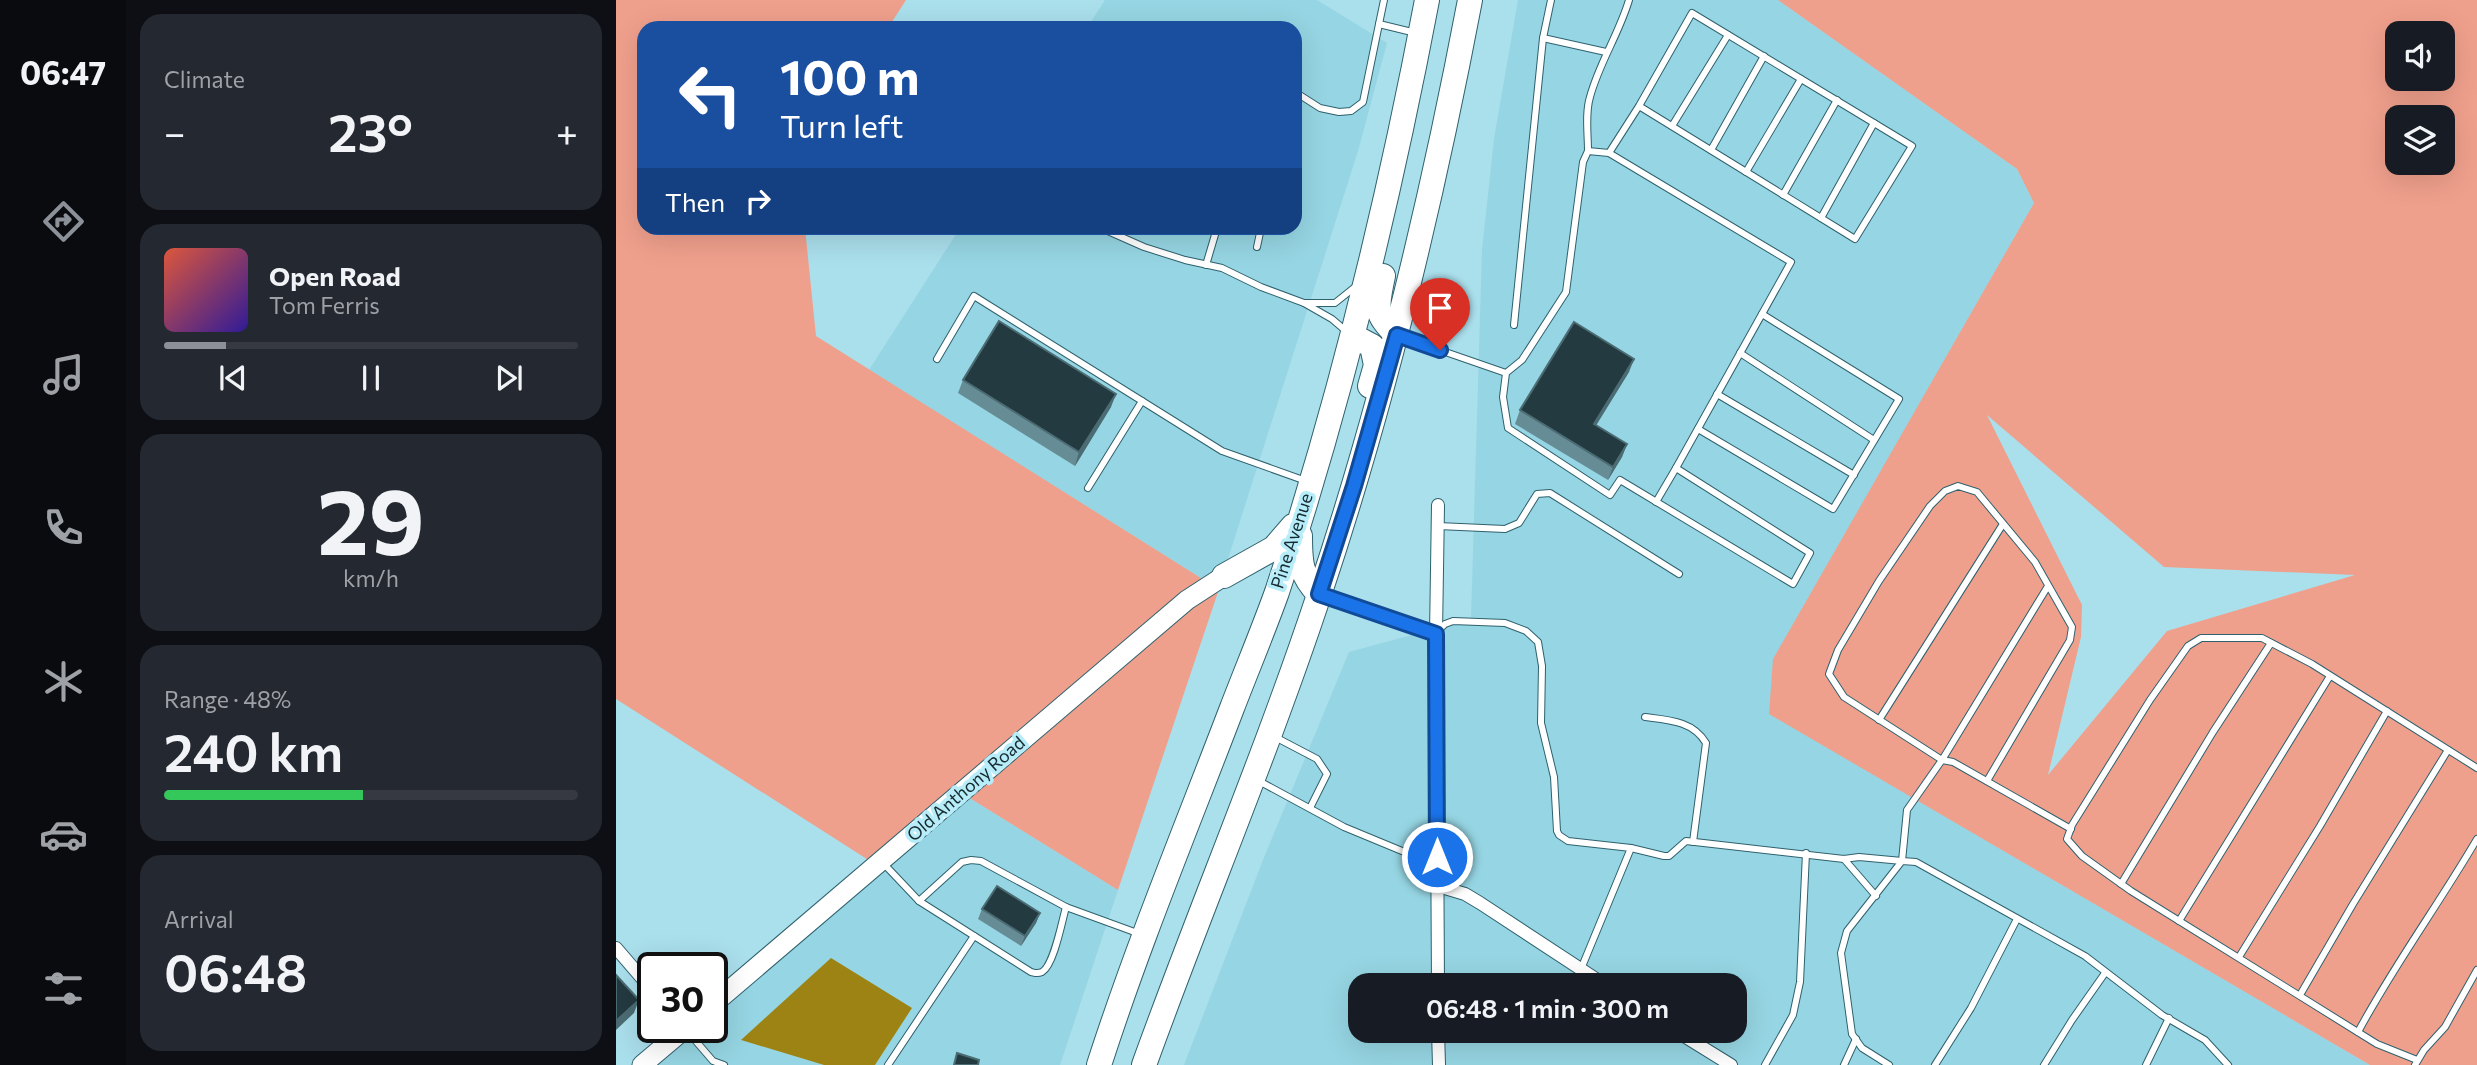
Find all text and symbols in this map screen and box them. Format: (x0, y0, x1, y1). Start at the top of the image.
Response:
map controls (2385, 21, 2455, 175)
button: sound (2385, 21, 2455, 91)
text: 100 m (780, 45, 919, 105)
icon: left (665, 49, 756, 140)
text: 06:47 (20, 52, 106, 92)
text: Climate (164, 65, 245, 93)
text: 23° (328, 99, 413, 163)
text: Turn left (780, 105, 904, 145)
button: layers (2385, 105, 2455, 175)
text: − (164, 108, 186, 155)
text: + (556, 108, 578, 155)
icon: right (739, 182, 777, 220)
text: Then (665, 186, 725, 217)
icon: directions (39, 197, 88, 246)
text: Open Road (269, 260, 401, 291)
pin (1410, 278, 1470, 350)
icon: arrive (1421, 289, 1459, 327)
text: Tom Ferris (269, 291, 380, 319)
icon: music (39, 350, 88, 399)
icon: previous (214, 359, 252, 397)
icon: pause (352, 359, 390, 397)
icon: next (490, 359, 528, 397)
text: 29 (317, 462, 425, 574)
street label: Pine Avenue (1265, 490, 1317, 591)
icon: phone (39, 503, 88, 552)
text: km/h (343, 564, 399, 592)
icon: climate (39, 657, 88, 706)
text: Range · 48% (164, 685, 291, 713)
text: 240 km (164, 719, 343, 783)
street label: Old Anthony Road (902, 731, 1029, 845)
icon: car (39, 810, 88, 859)
position arrow (1400, 820, 1474, 894)
text: Arrival (164, 905, 234, 933)
text: 06:48 (164, 939, 307, 1003)
speed limit sign: 30 (637, 952, 728, 1043)
icon: filters (39, 964, 88, 1013)
text: 06:48 · 1 min · 300 m (1426, 992, 1669, 1023)

